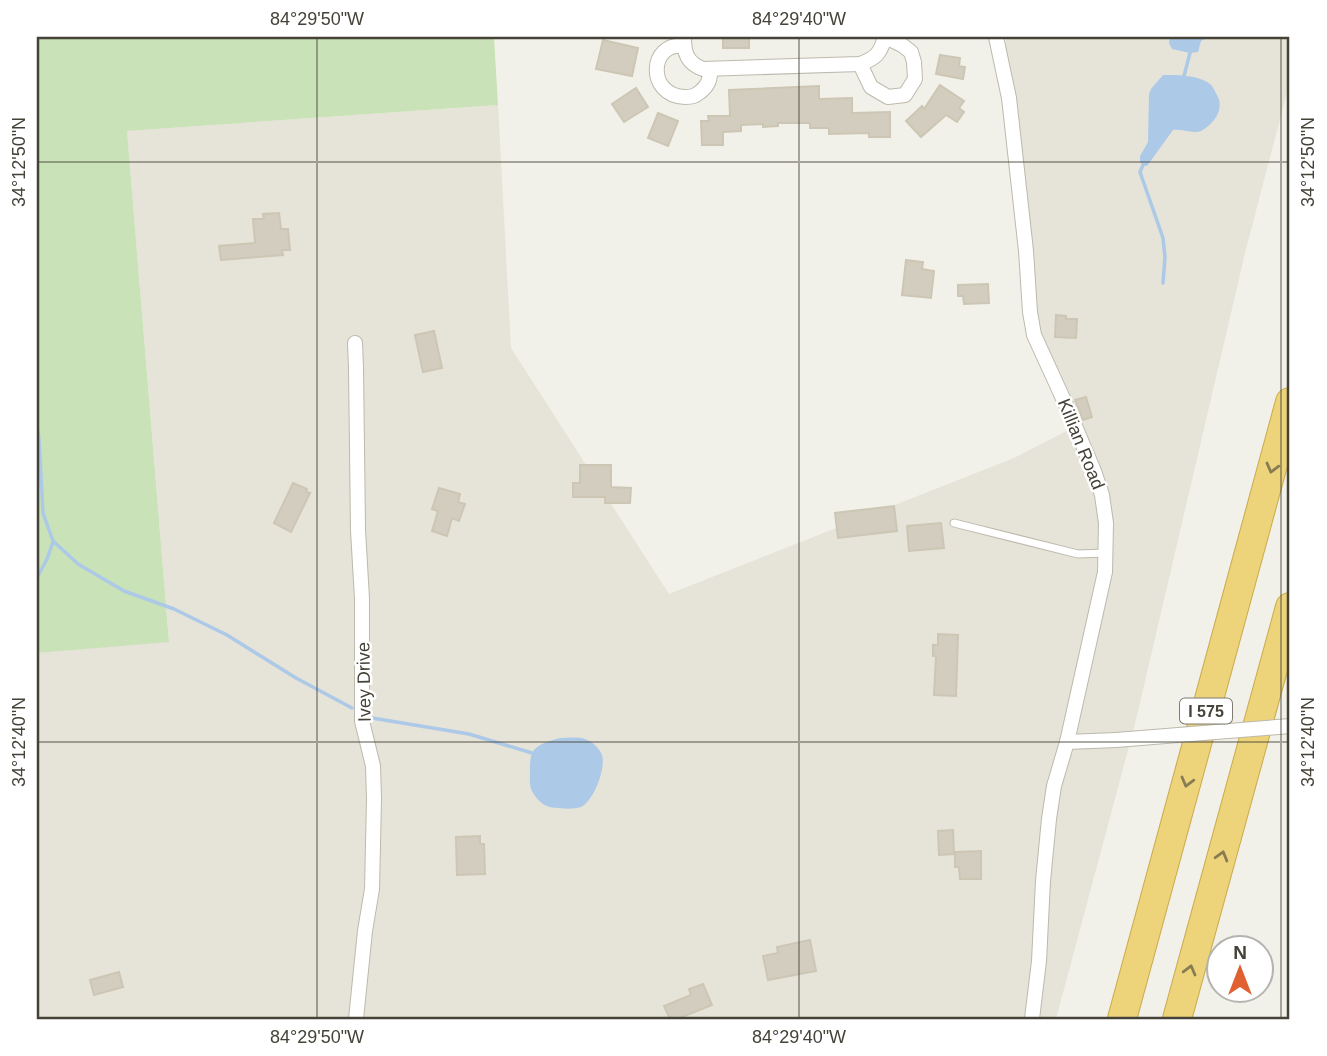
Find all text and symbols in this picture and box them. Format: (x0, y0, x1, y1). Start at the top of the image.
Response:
text: 84°29'50"W (270, 9, 364, 29)
text: 84°29'40"W (752, 9, 846, 29)
text: 34°12'50"N (9, 117, 29, 207)
text: 34°12'50"N (1298, 117, 1318, 207)
street label: Killian Road (1054, 396, 1108, 492)
one-way arrow (1266, 462, 1281, 474)
street label: Ivey Drive (353, 642, 375, 722)
text: 34°12'40"N (9, 697, 29, 787)
text: 34°12'40"N (1298, 697, 1318, 787)
road number: I 575 (1180, 698, 1232, 724)
one-way arrow (1181, 776, 1195, 788)
one-way arrow (1213, 850, 1228, 862)
north arrow (1204, 934, 1274, 1004)
text: N (1233, 942, 1247, 963)
one-way arrow (1182, 965, 1196, 977)
text: 84°29'50"W (270, 1027, 364, 1047)
text: 84°29'40"W (752, 1027, 846, 1047)

